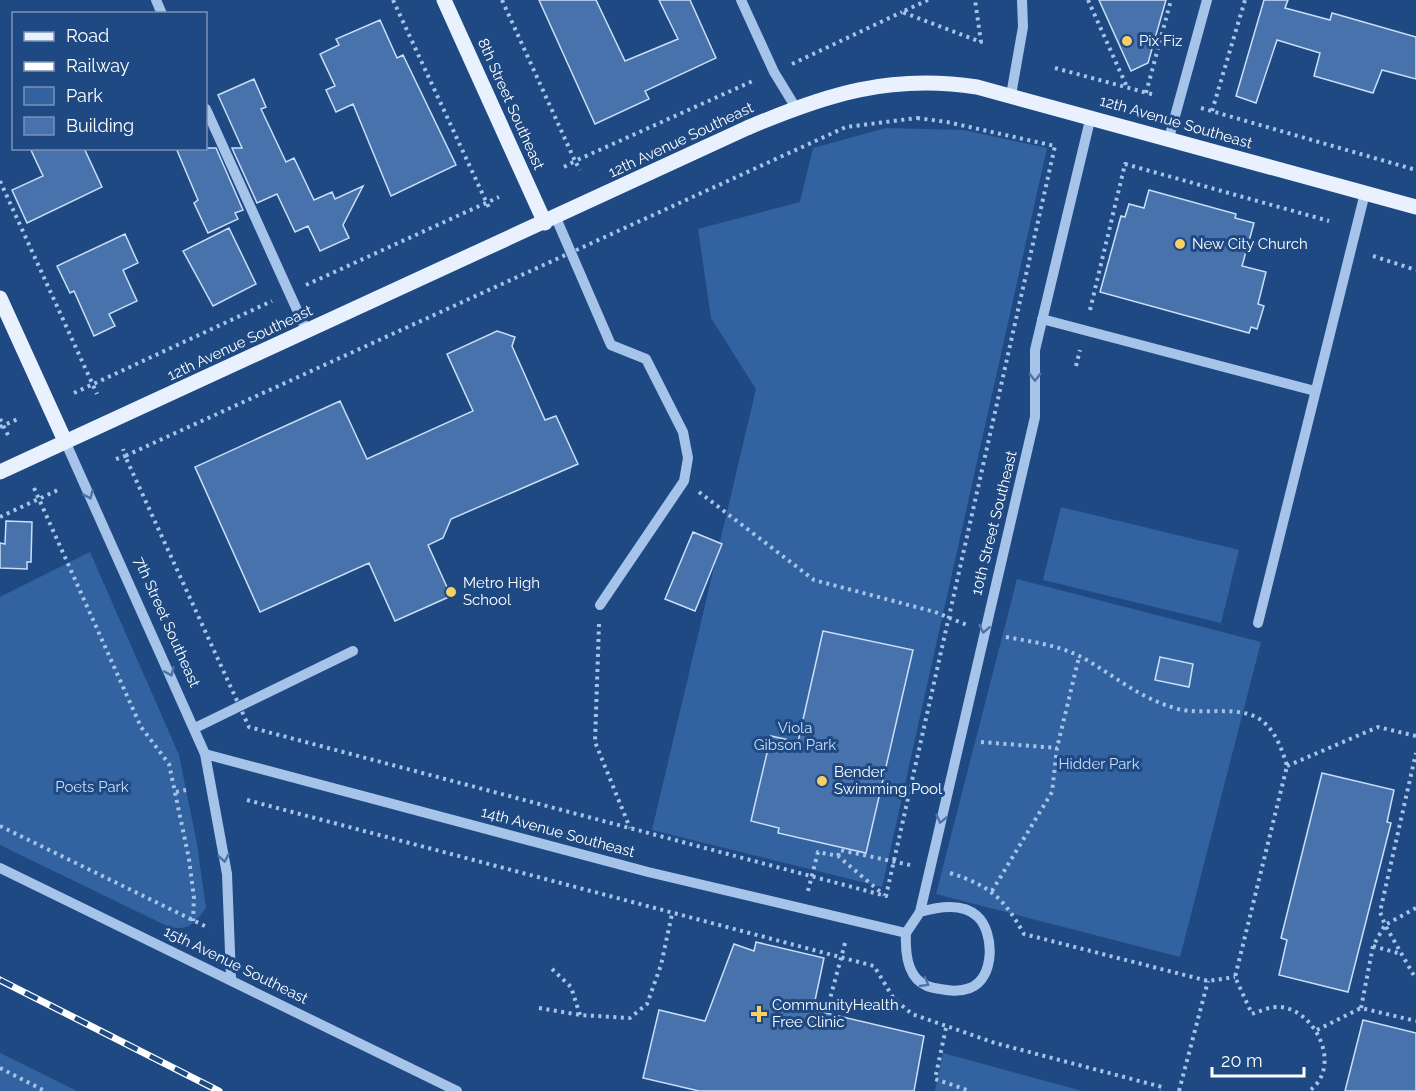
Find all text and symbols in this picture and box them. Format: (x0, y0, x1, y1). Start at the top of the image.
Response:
legend (12, 12, 207, 150)
text: Road (66, 25, 109, 46)
place label: Pix Fiz (1139, 32, 1182, 50)
marker: Pix Fiz (1120, 34, 1134, 48)
street label: 8th Street Southeast (474, 36, 548, 172)
text: Railway (66, 55, 130, 76)
text: Park (66, 85, 103, 106)
street label: 12th Avenue Southeast (1098, 92, 1254, 152)
street label: 12th Avenue Southeast (606, 98, 756, 182)
text: Building (66, 115, 134, 136)
place label: New City Church (1192, 235, 1308, 253)
marker: New City Church (1173, 237, 1187, 251)
street label: 12th Avenue Southeast (165, 301, 315, 385)
one-way arrow (1029, 372, 1041, 381)
street label: 10th Street Southeast (967, 449, 1021, 597)
one-way arrow (82, 488, 94, 499)
street label: 7th Street Southeast (130, 554, 204, 690)
place label: Metro High School (463, 574, 540, 609)
marker: Metro High School (444, 585, 458, 599)
one-way arrow (978, 623, 991, 633)
one-way arrow (163, 666, 175, 677)
park label: Viola Gibson Park (754, 719, 836, 754)
park label: Hidder Park (1058, 755, 1140, 773)
place label: Bender Swimming Pool (834, 763, 943, 798)
marker: Bender Swimming Pool (815, 774, 829, 788)
park label: Poets Park (55, 778, 129, 796)
street label: 14th Avenue Southeast (479, 803, 637, 861)
one-way arrow (935, 814, 948, 824)
one-way arrow (217, 853, 230, 863)
street label: 15th Avenue Southeast (161, 922, 311, 1008)
one-way arrow (919, 976, 929, 987)
place label: CommunityHealth Free Clinic (772, 996, 899, 1031)
marker: CommunityHealth Free Clinic (750, 1005, 768, 1023)
scale bar (1212, 1040, 1304, 1078)
text: 20 m (1221, 1050, 1263, 1071)

